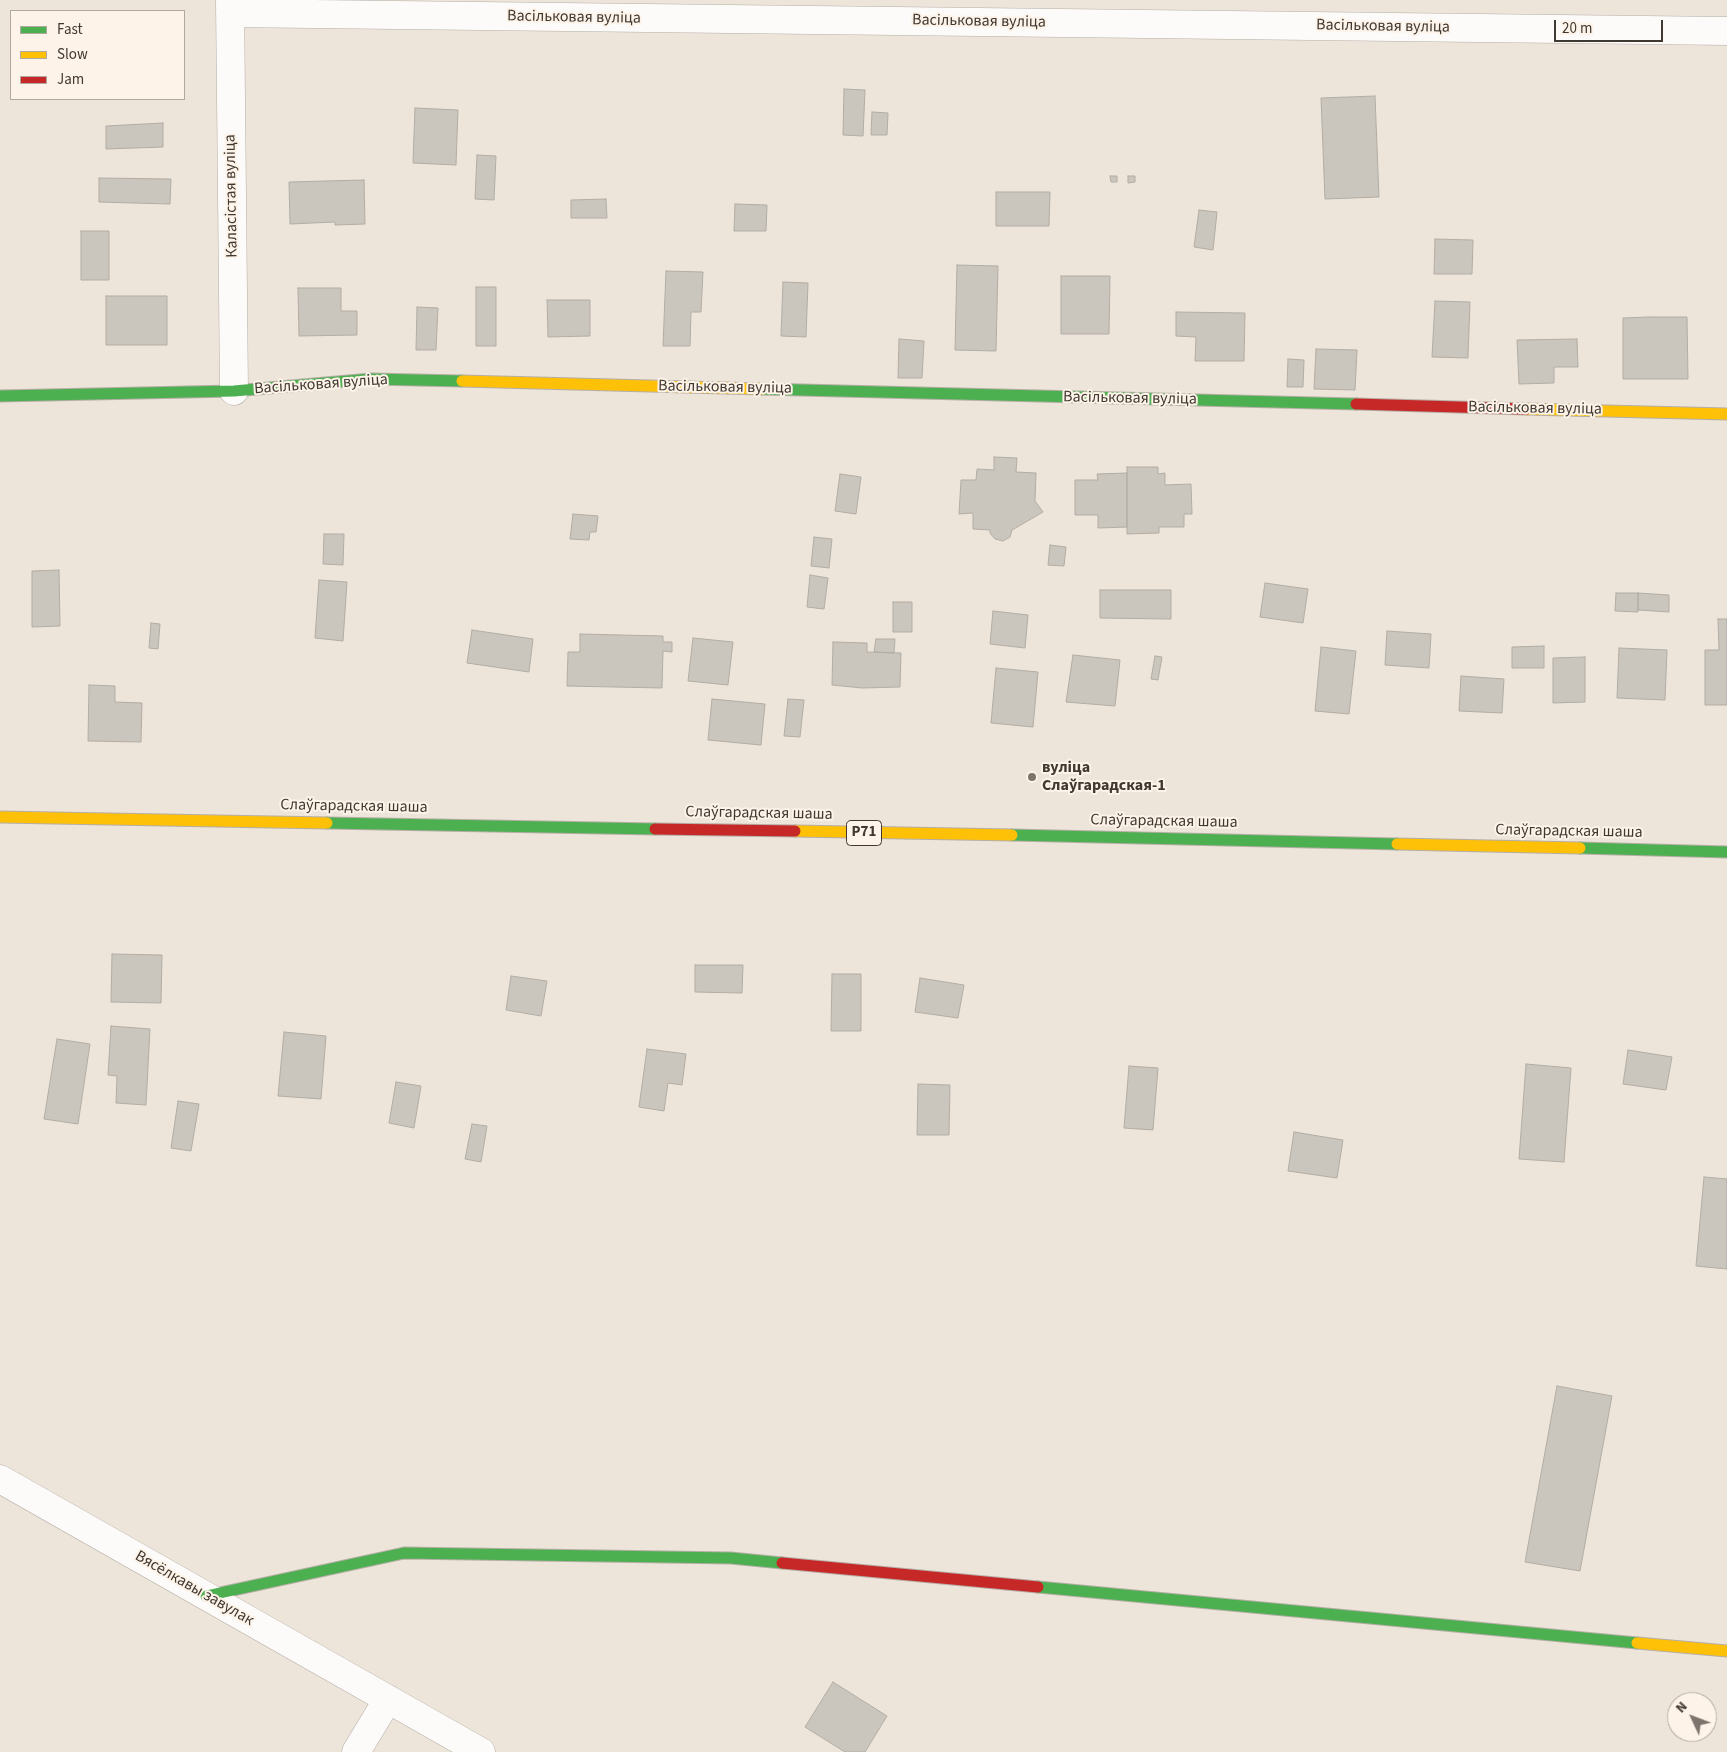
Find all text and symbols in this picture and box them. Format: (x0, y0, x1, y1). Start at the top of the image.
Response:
street label: Васільковая вуліца (507, 7, 641, 29)
legend (10, 10, 185, 100)
scale bar (1557, 10, 1666, 42)
street label: Васільковая вуліца (912, 11, 1046, 33)
street label: Васільковая вуліца (1316, 16, 1450, 38)
text: 20 m (1562, 18, 1592, 39)
text: Fast (57, 19, 83, 40)
text: Slow (57, 44, 88, 65)
text: Jam (57, 69, 84, 90)
street label: Каласістая вуліца (221, 134, 243, 258)
street label: Васільковая вуліца (254, 371, 388, 399)
street label: Васільковая вуліца (658, 377, 792, 399)
street label: Васільковая вуліца (1063, 388, 1197, 410)
street label: Васільковая вуліца (1468, 398, 1602, 420)
place label: вуліца Слаўгарадская-1 (1042, 758, 1166, 796)
marker: вуліца Слаўгарадская-1 (1026, 771, 1038, 783)
street label: Слаўгарадская шаша (280, 796, 428, 818)
street label: Слаўгарадская шаша (685, 803, 833, 825)
street label: Слаўгарадская шаша (1090, 811, 1238, 833)
road number: Р71 (846, 820, 882, 846)
street label: Слаўгарадская шаша (1495, 821, 1643, 843)
street label: Вясёлкавы завулак (131, 1547, 257, 1631)
north arrow (1667, 1692, 1717, 1742)
text: N (1671, 1697, 1692, 1718)

